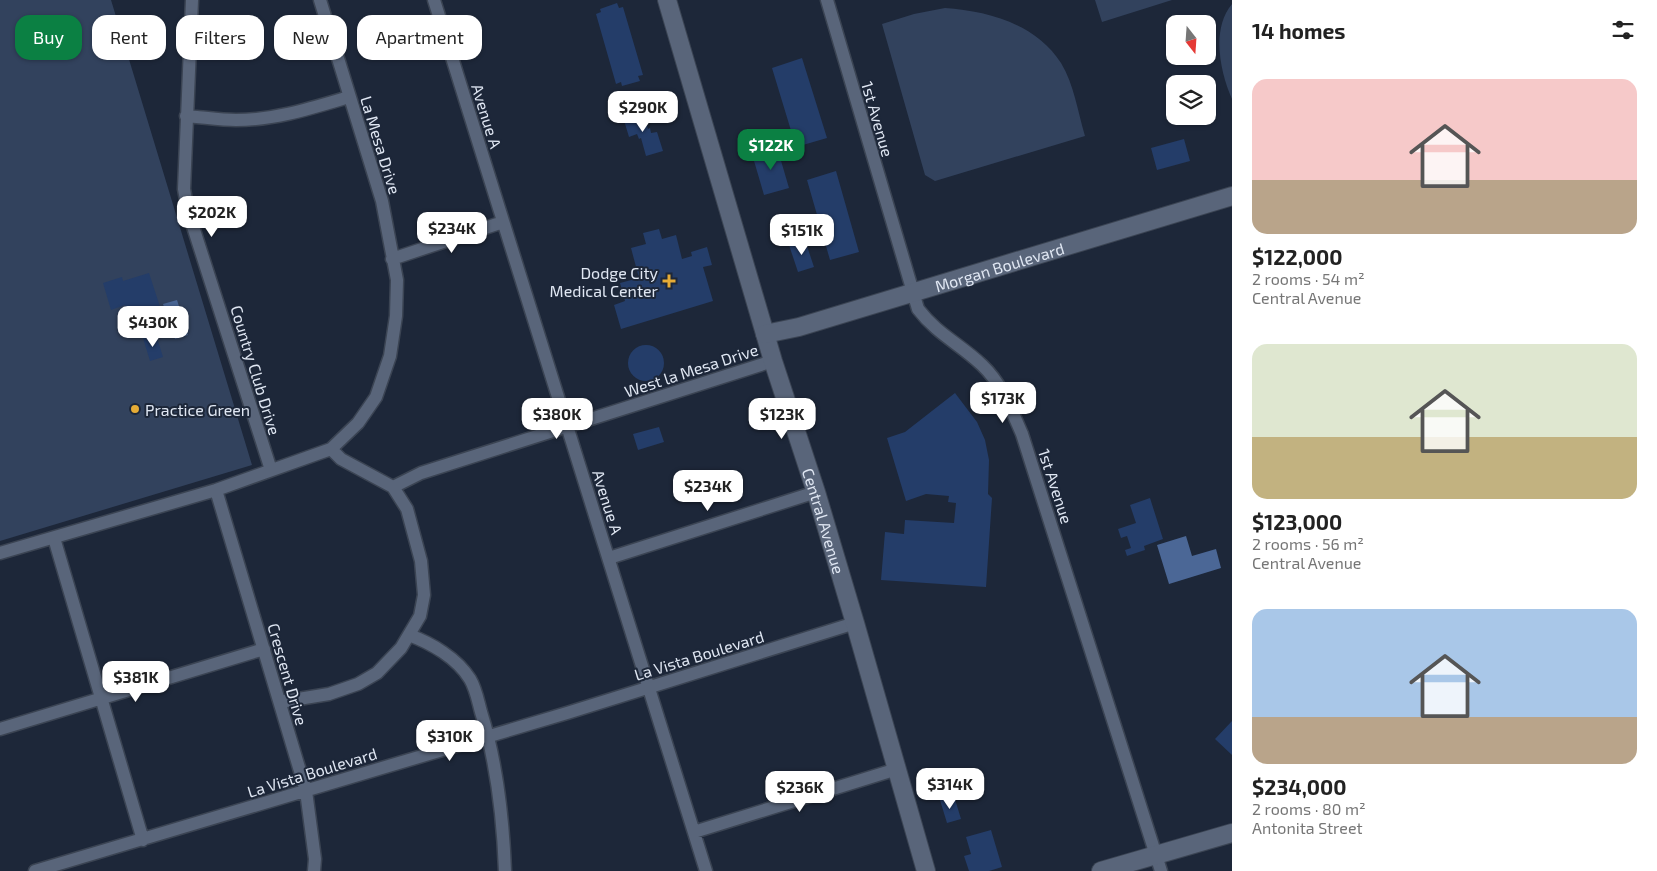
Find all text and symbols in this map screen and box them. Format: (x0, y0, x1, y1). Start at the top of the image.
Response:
chip: Buy (15, 15, 82, 60)
chip: Rent (92, 15, 166, 60)
chip: Filters (176, 15, 264, 60)
chip: New (274, 15, 347, 60)
chip: Apartment (357, 15, 482, 60)
north arrow (1166, 15, 1216, 65)
map controls (1166, 15, 1216, 125)
icon: filters (1609, 16, 1637, 44)
text: 14 homes (1252, 18, 1346, 43)
button: layers (1166, 75, 1216, 125)
street label: 1st Avenue (858, 79, 898, 159)
street label: Avenue A (468, 81, 506, 151)
pin: $290K (608, 90, 678, 133)
street label: La Mesa Drive (357, 94, 405, 196)
text: $290K (619, 97, 667, 116)
icon: home (1400, 111, 1490, 201)
pin: $122K (736, 128, 806, 171)
text: $122K (749, 135, 793, 154)
pin: $202K (177, 196, 247, 238)
text: $202K (188, 202, 236, 221)
pin: $234K (417, 212, 487, 254)
pin: $151K (767, 214, 837, 256)
text: $234K (428, 218, 476, 237)
text: $151K (781, 220, 823, 239)
street label: Morgan Boulevard (932, 238, 1066, 295)
text: $122,000 (1252, 244, 1343, 269)
place label: Dodge City Medical Center (550, 263, 659, 300)
text: 2 rooms · 54 m² (1252, 269, 1365, 288)
marker: Dodge City Medical Center (662, 274, 676, 288)
text: Central Avenue (1252, 288, 1361, 307)
street label: Country Club Drive (227, 303, 285, 437)
pin: $430K (118, 306, 188, 348)
text: $430K (129, 312, 177, 331)
street label: West la Mesa Drive (622, 339, 760, 401)
icon: home (1400, 376, 1490, 466)
pin: $173K (968, 382, 1038, 424)
text: $173K (981, 388, 1025, 407)
pin: $380K (522, 398, 592, 440)
pin: $123K (747, 398, 817, 440)
place label: Practice Green (145, 400, 250, 419)
marker: Practice Green (129, 403, 141, 415)
text: $380K (533, 404, 581, 423)
text: $123K (760, 404, 804, 423)
street label: 1st Avenue (1035, 446, 1077, 526)
street label: Central Avenue (799, 465, 849, 576)
street label: Avenue A (589, 467, 627, 537)
pin: $234K (673, 470, 743, 512)
text: $234K (684, 476, 732, 495)
text: $123,000 (1252, 509, 1342, 534)
text: 2 rooms · 56 m² (1252, 534, 1364, 553)
text: Central Avenue (1252, 553, 1361, 572)
street label: Crescent Drive (264, 621, 312, 727)
street label: La Vista Boulevard (632, 626, 766, 684)
icon: home (1400, 641, 1490, 731)
pin: $381K (101, 660, 171, 703)
text: $381K (113, 667, 159, 686)
pin: $310K (415, 720, 485, 762)
text: $310K (427, 726, 473, 745)
street label: La Vista Boulevard (245, 743, 379, 801)
pin: $314K (915, 768, 985, 810)
pin: $236K (765, 770, 835, 813)
text: $314K (927, 774, 973, 793)
text: $234,000 (1252, 774, 1347, 799)
text: $236K (776, 777, 824, 796)
text: 2 rooms · 80 m² (1252, 799, 1366, 818)
text: Antonita Street (1252, 818, 1363, 837)

